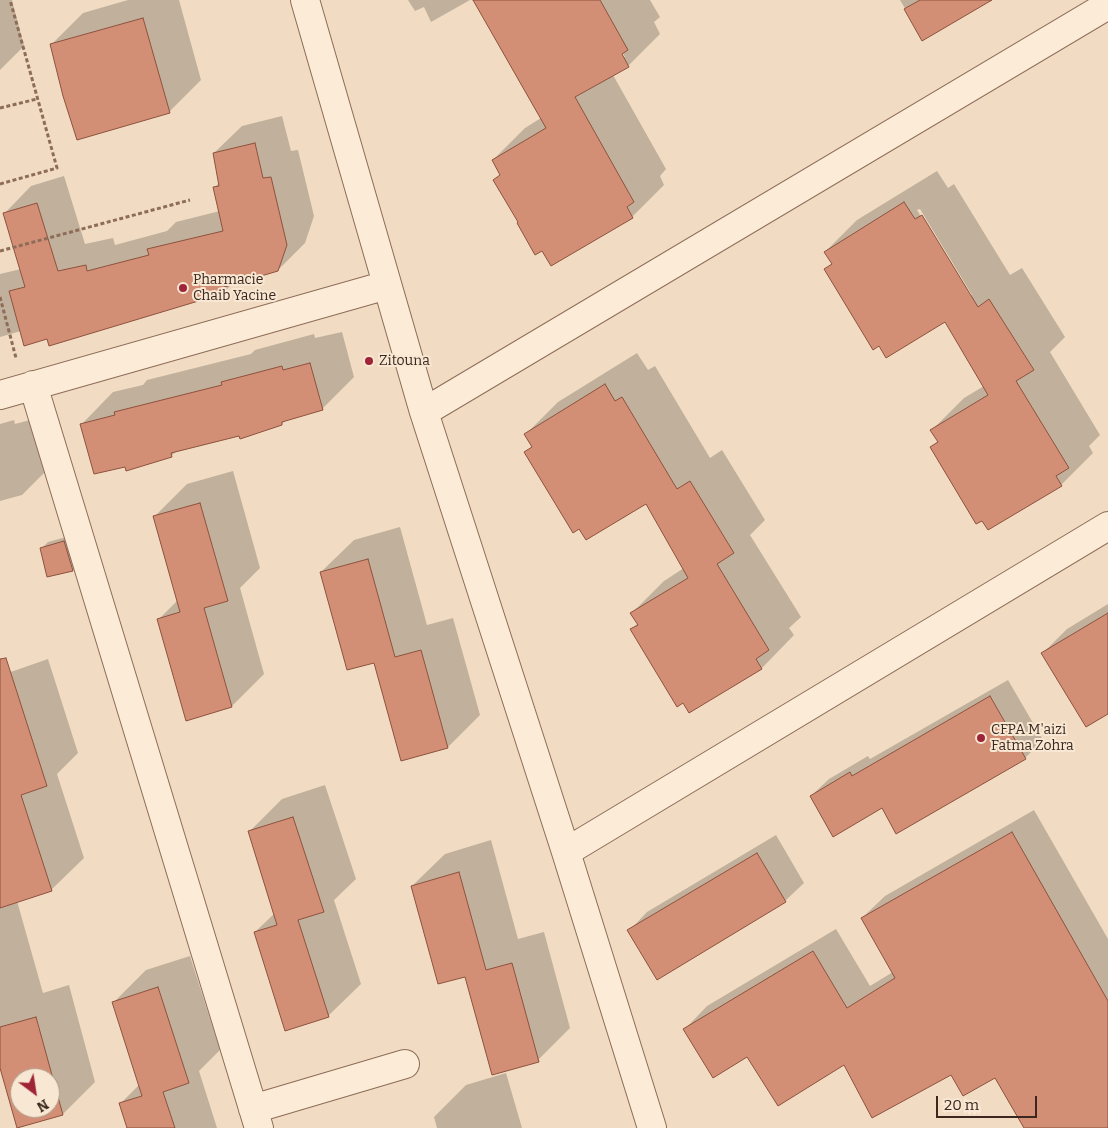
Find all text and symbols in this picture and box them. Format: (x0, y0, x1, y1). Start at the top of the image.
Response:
place label: Pharmacie Chaib Yacine (193, 272, 276, 304)
marker: Pharmacie Chaib Yacine (177, 282, 189, 294)
place label: Zitouna (379, 353, 430, 369)
marker: Zitouna (363, 355, 375, 367)
place label: CFPA M'aizi Fatma Zohra (991, 722, 1074, 754)
marker: CFPA M'aizi Fatma Zohra (975, 732, 987, 744)
north arrow (10, 1068, 60, 1118)
scale bar (938, 1086, 1039, 1118)
text: N (33, 1095, 51, 1115)
text: 20 m (944, 1096, 979, 1114)

